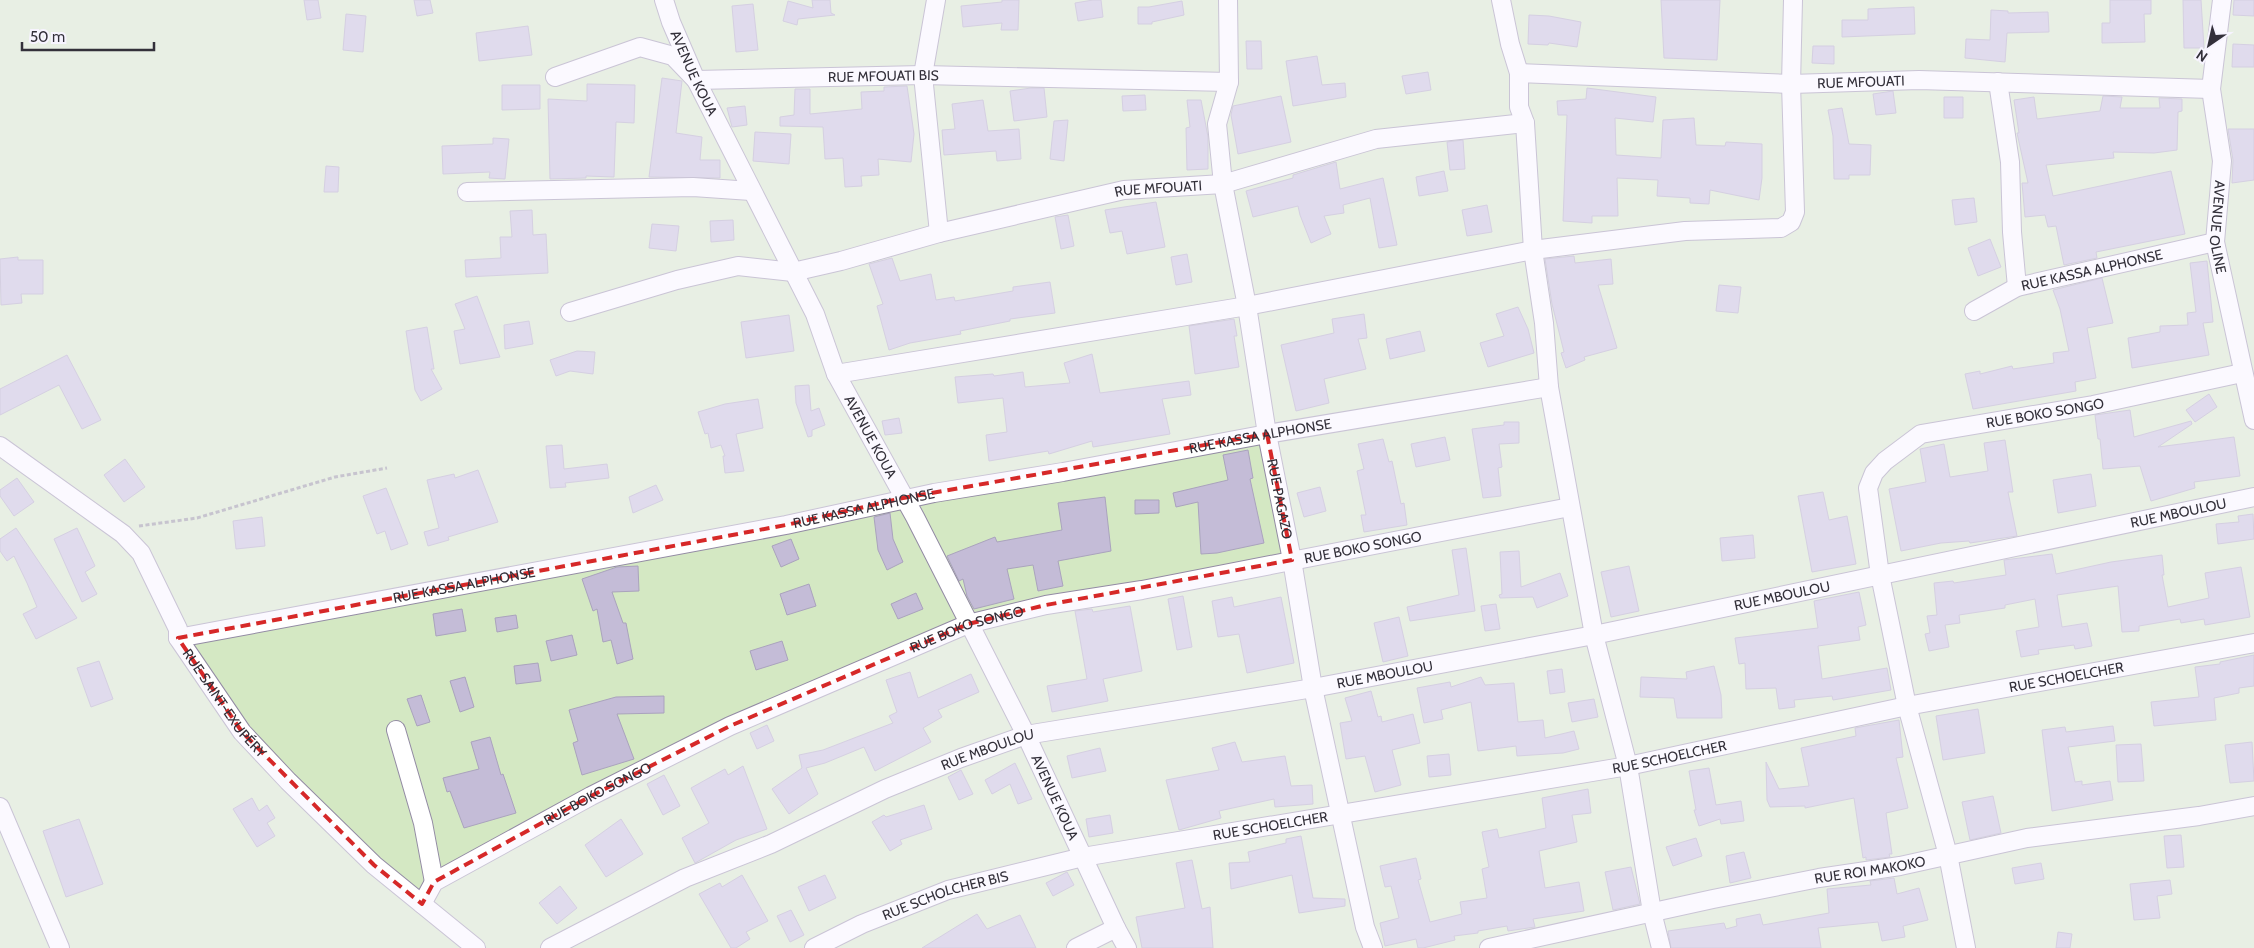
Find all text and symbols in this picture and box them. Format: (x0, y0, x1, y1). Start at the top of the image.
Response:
scale bar (22, 20, 155, 52)
north arrow (2184, 20, 2234, 70)
text: 50 m (30, 28, 65, 46)
street label: AVENUE KOUA (667, 28, 722, 119)
text: N (2193, 46, 2211, 66)
street label: RUE MFOUATI BIS (828, 66, 939, 86)
street label: RUE MFOUATI (1817, 71, 1905, 92)
street label: RUE MFOUATI (1113, 176, 1203, 201)
street label: AVENUE OLINE (2206, 180, 2231, 276)
street label: RUE KASSA ALPHONSE (2019, 245, 2164, 295)
street label: AVENUE KOUA (841, 392, 901, 482)
street label: RUE BOKO SONGO (1985, 394, 2106, 432)
street label: RUE KASSA ALPHONSE (1187, 414, 1333, 457)
street label: RUE PAGAZO (1263, 457, 1297, 541)
street label: RUE KASSA ALPHONSE (791, 484, 936, 532)
street label: RUE MBOULOU (2129, 494, 2228, 532)
street label: RUE BOKO SONGO (1303, 527, 1423, 567)
street label: RUE KASSA ALPHONSE (391, 563, 537, 607)
street label: RUE MBOULOU (1732, 577, 1832, 614)
street label: RUE BOKO SONGO (907, 602, 1026, 657)
street label: RUE SAINT-EXUPÉRY (179, 645, 271, 762)
street label: RUE MBOULOU (1335, 657, 1434, 692)
street label: RUE SCHOELCHER (2008, 658, 2126, 696)
street label: RUE MBOULOU (938, 725, 1035, 774)
street label: RUE SCHOELCHER (1611, 736, 1729, 777)
street label: AVENUE KOUA (1027, 752, 1083, 843)
street label: RUE BOKO SONGO (540, 758, 655, 829)
street label: RUE SCHOELCHER (1212, 807, 1330, 844)
street label: RUE ROI MAKOKO (1813, 852, 1927, 888)
street label: RUE SCHOLCHER BIS (880, 867, 1010, 924)

